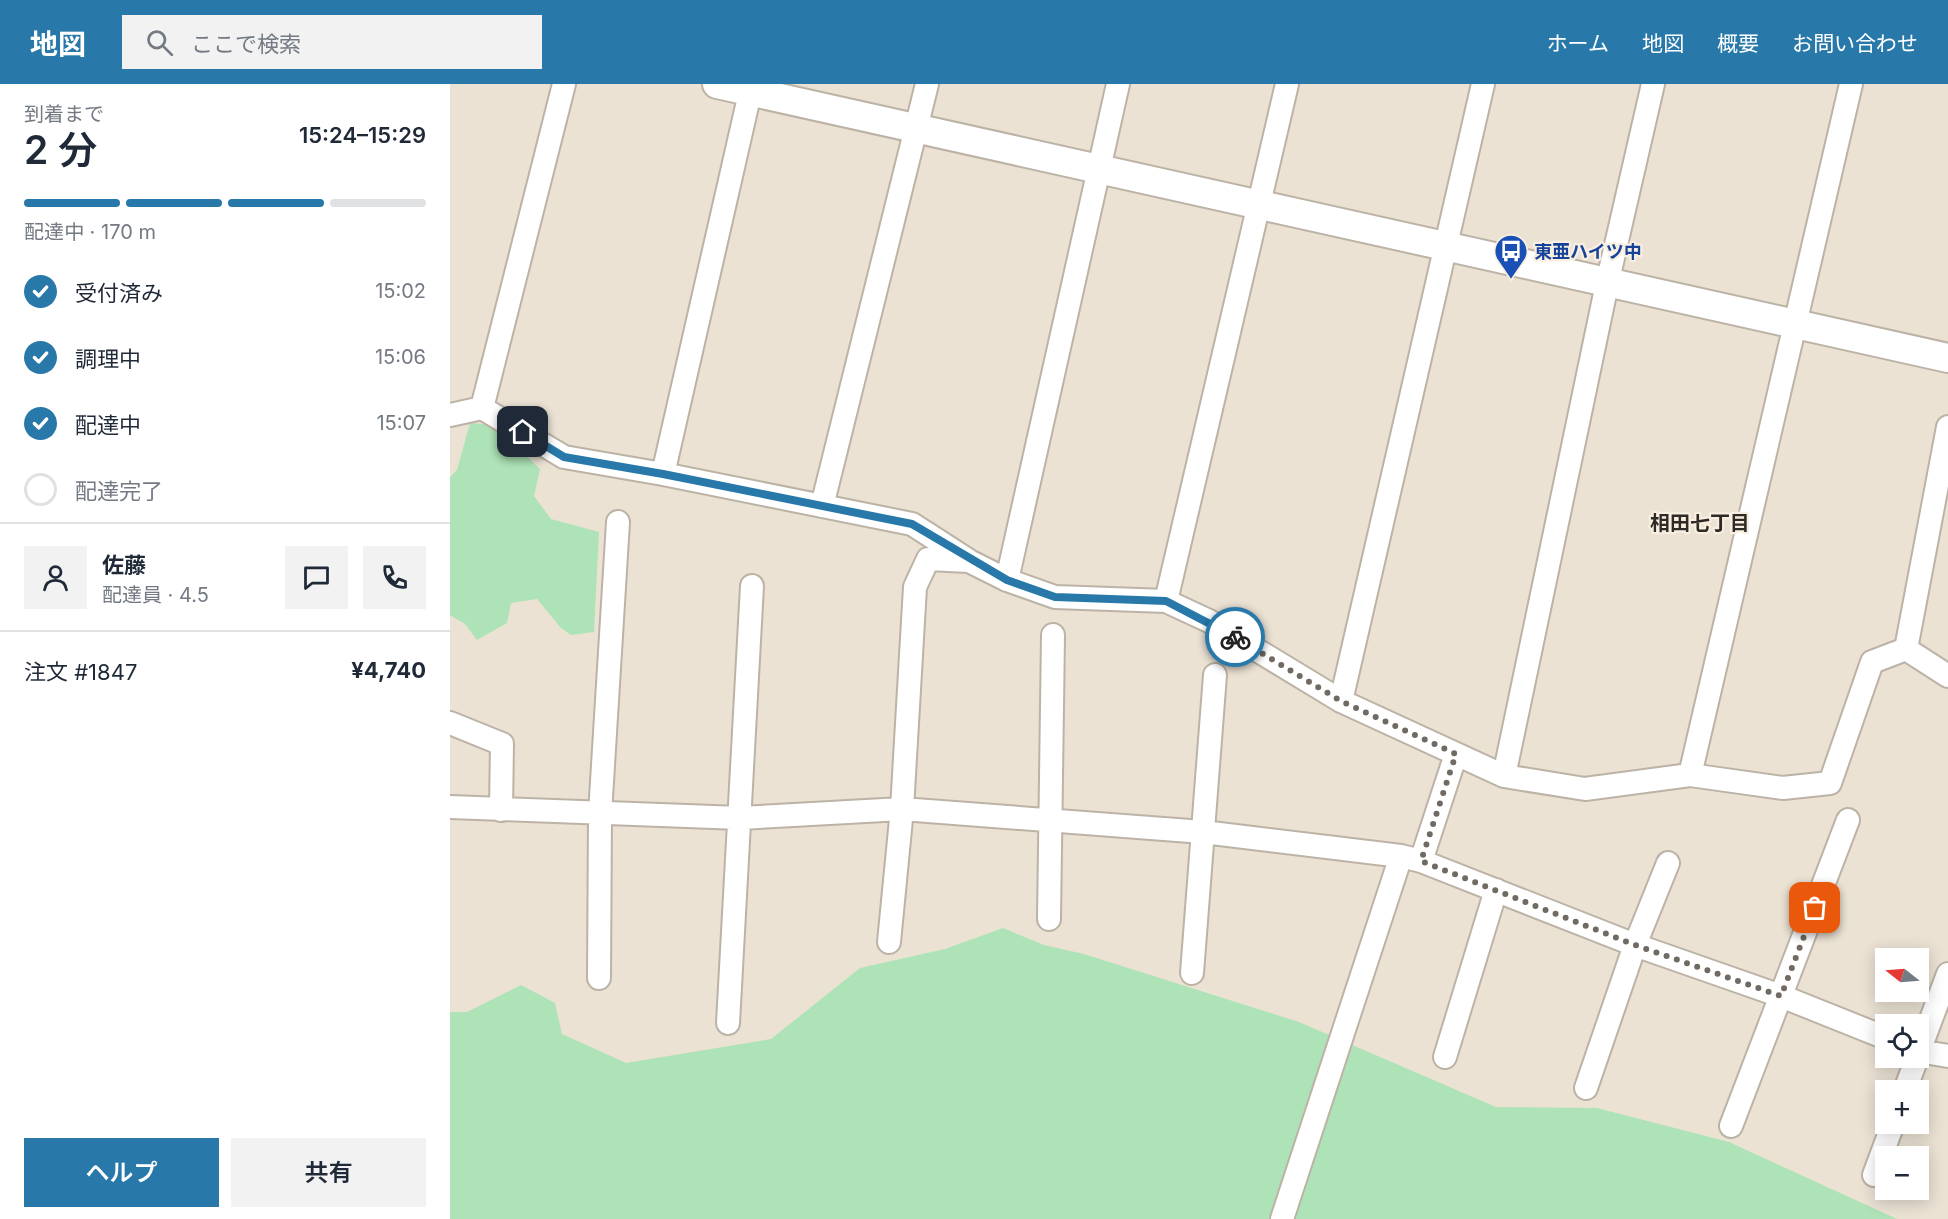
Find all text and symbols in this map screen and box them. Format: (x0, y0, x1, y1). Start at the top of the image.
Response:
search box (122, 15, 542, 69)
icon: search (143, 26, 176, 59)
text: 地図 (30, 27, 86, 61)
text: ここで検索 (191, 31, 301, 57)
text: ホーム (1547, 31, 1609, 56)
text: 地図 (1642, 31, 1684, 56)
text: 概要 (1717, 31, 1759, 56)
text: お問い合わせ (1792, 31, 1918, 56)
text: 到着まで (24, 102, 104, 126)
text: 15:24–15:29 (299, 122, 426, 148)
text: 2 分 (24, 126, 97, 173)
text: 配達中 · 170 m (24, 220, 156, 244)
bus stop icon: 東亜ハイツ中 (1493, 233, 1529, 280)
place label: 東亜ハイツ中 (1534, 241, 1642, 262)
icon: check (24, 275, 57, 308)
text: 15:02 (375, 279, 426, 303)
text: 受付済み (75, 280, 163, 306)
icon: check (24, 341, 57, 374)
text: 15:06 (375, 345, 426, 369)
text: 調理中 (75, 346, 141, 372)
pin (497, 406, 548, 457)
icon: check (24, 407, 57, 440)
text: 15:07 (376, 411, 426, 435)
text: 配達中 (75, 412, 141, 438)
icon: home (506, 415, 539, 448)
text: 配達完了 (75, 478, 163, 504)
district label: 相田七丁目 (1650, 511, 1750, 535)
button: person (24, 546, 87, 609)
button: chat (285, 546, 348, 609)
button: phone (363, 546, 426, 609)
text: 佐藤 (102, 552, 146, 578)
text: 配達員 · 4.5 (102, 583, 209, 607)
courier (1205, 607, 1265, 667)
icon: bike (1219, 621, 1252, 654)
text: ¥4,740 (351, 657, 426, 683)
text: 注文 #1847 (24, 659, 137, 685)
pin (1789, 882, 1840, 933)
icon: bag (1798, 891, 1831, 924)
north arrow (1875, 948, 1929, 1002)
map controls (1875, 948, 1929, 1200)
button: locate (1875, 1014, 1929, 1068)
button: + (1875, 1080, 1929, 1134)
button: ヘルプ (24, 1138, 219, 1207)
button: 共有 (231, 1138, 426, 1207)
button: − (1875, 1146, 1929, 1200)

